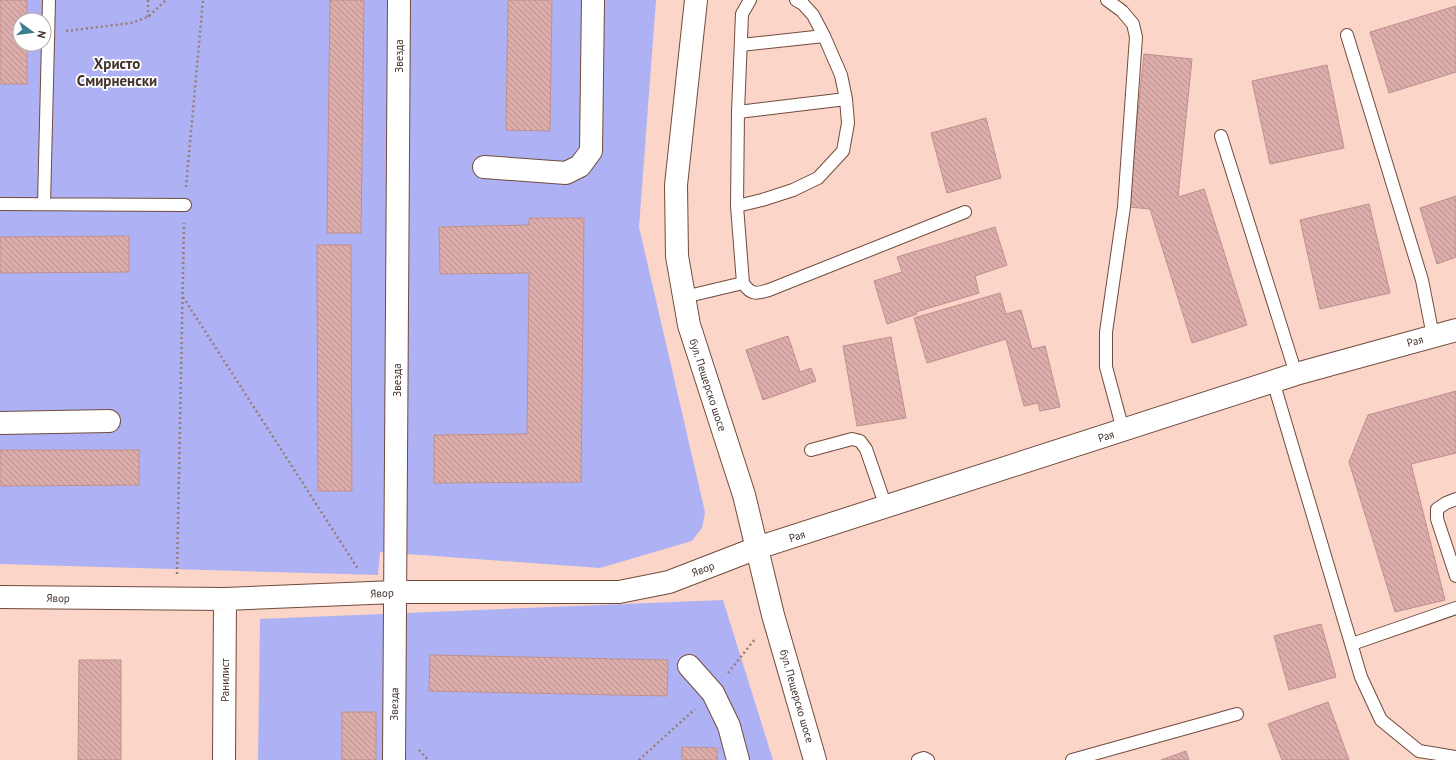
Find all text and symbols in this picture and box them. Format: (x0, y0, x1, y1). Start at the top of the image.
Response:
north arrow (12, 12, 52, 52)
text: N (34, 29, 49, 40)
street label: Звезда (392, 39, 406, 73)
district label: Христо Смирненски (77, 54, 157, 90)
street label: Рая (1405, 332, 1425, 350)
street label: бул. Пещерско шосе (686, 337, 730, 433)
street label: Звезда (390, 363, 404, 397)
street label: Рая (1096, 427, 1116, 445)
street label: Рая (787, 527, 807, 545)
street label: Явор (690, 558, 717, 580)
street label: Явор (370, 586, 394, 600)
street label: Явор (46, 591, 70, 605)
street label: бул. Пещерско шосе (777, 648, 817, 745)
street label: Ранилист (218, 657, 232, 702)
street label: Звезда (387, 687, 401, 721)

